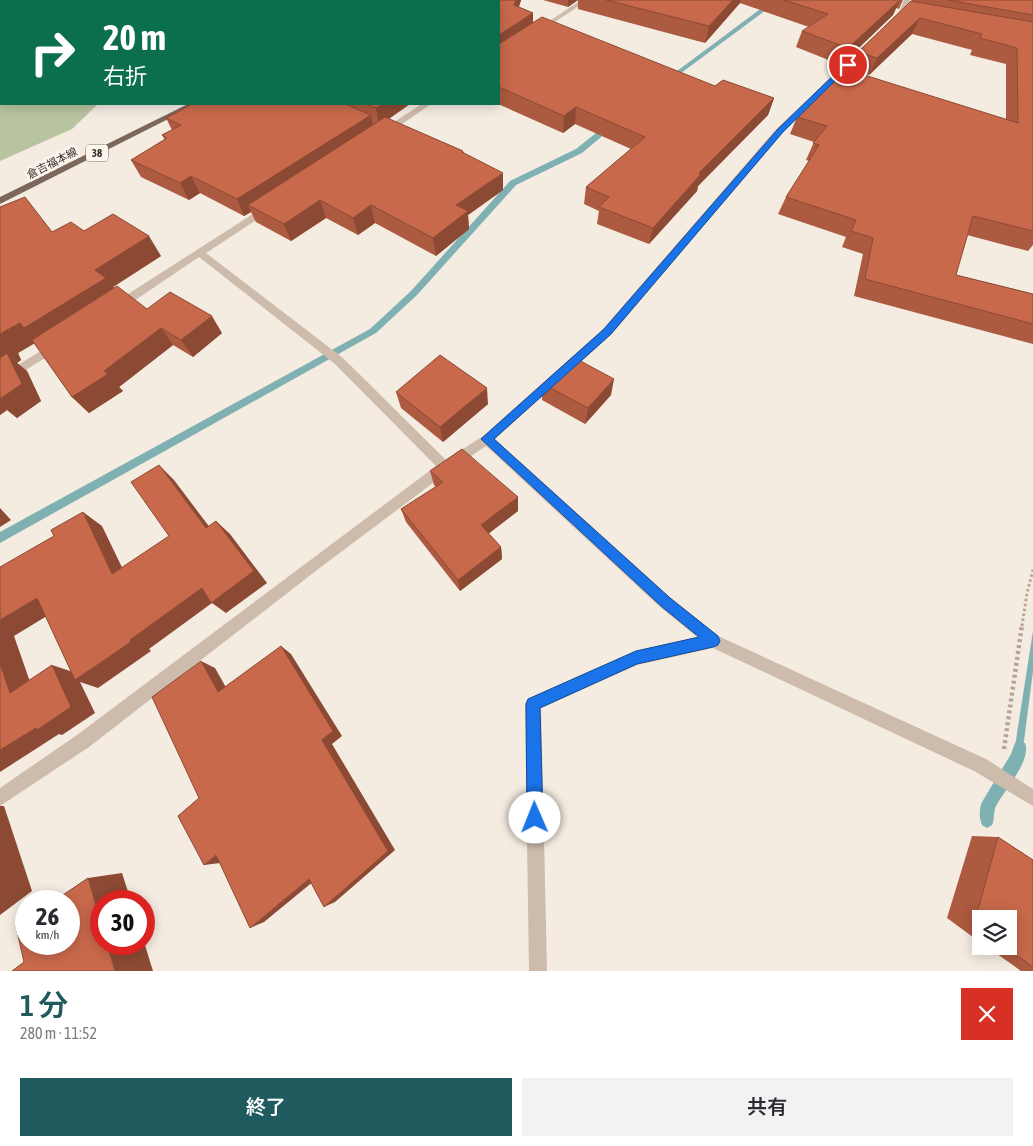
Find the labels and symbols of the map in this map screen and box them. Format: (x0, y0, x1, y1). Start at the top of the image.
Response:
pin (827, 44, 869, 86)
road number: 38 (86, 144, 108, 162)
street label: 倉吉福本線 (25, 145, 79, 181)
position arrow (508, 791, 560, 843)
speed limit sign: 30 (90, 890, 155, 955)

